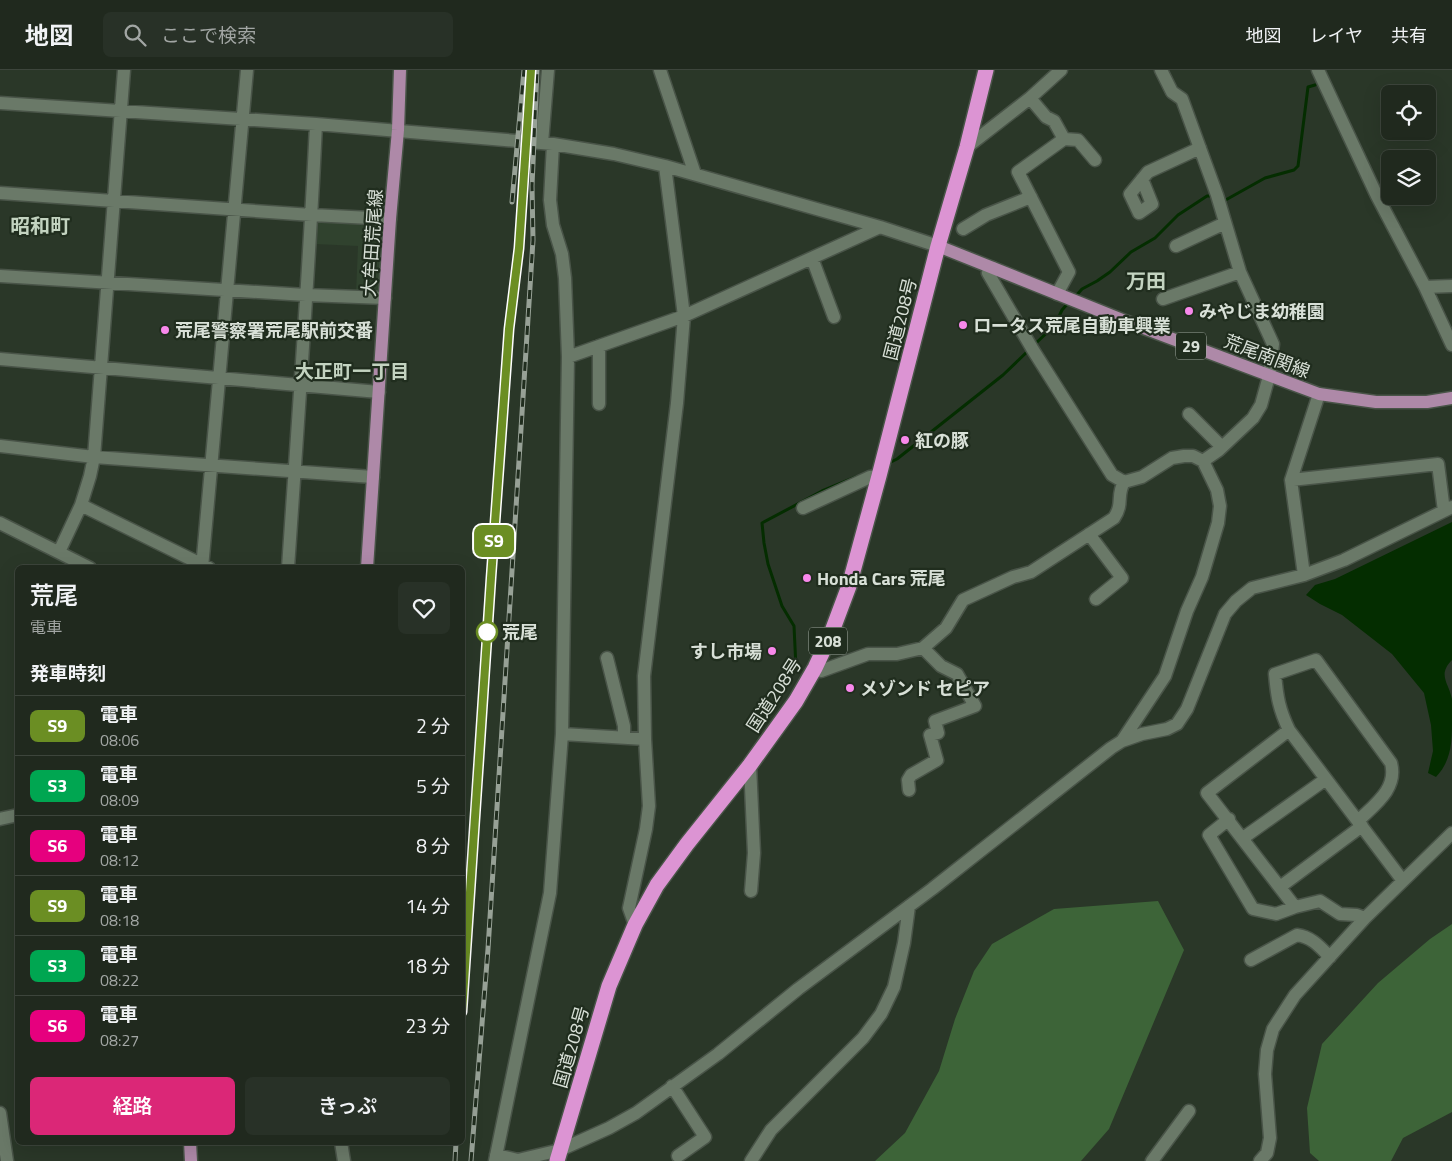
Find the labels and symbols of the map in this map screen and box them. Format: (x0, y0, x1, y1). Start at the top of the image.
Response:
street label: 大牟田荒尾線 (355, 188, 389, 298)
district label: 昭和町 (10, 210, 70, 241)
district label: 万田 (1126, 265, 1166, 296)
street label: 国道208号 (877, 275, 923, 363)
place label: みやじま幼稚園 (1199, 298, 1325, 325)
marker: みやじま幼稚園 (1183, 305, 1195, 317)
place label: ロータス荒尾自動車興業 (973, 312, 1171, 339)
place label: 荒尾警察署荒尾駅前交番 (175, 317, 373, 344)
marker: ロータス荒尾自動車興業 (957, 319, 969, 331)
marker: 荒尾警察署荒尾駅前交番 (159, 324, 171, 336)
street label: 荒尾南関線 (1220, 327, 1314, 385)
road number: 29 (1176, 332, 1206, 360)
district label: 大正町一丁目 (295, 356, 409, 385)
place label: 紅の豚 (915, 427, 969, 454)
marker: 紅の豚 (899, 434, 911, 446)
line badge: S9 (472, 525, 516, 557)
place label: Honda Cars 荒尾 (817, 565, 946, 592)
marker: Honda Cars 荒尾 (801, 572, 813, 584)
place label: 荒尾 (502, 619, 538, 646)
marker: 荒尾 (476, 621, 498, 643)
road number: 208 (809, 628, 847, 654)
place label: すし市場 (690, 638, 762, 665)
marker: すし市場 (766, 645, 778, 657)
street label: 国道208号 (740, 652, 808, 738)
place label: メゾンド セピア (860, 675, 990, 702)
marker: メゾンド セピア (844, 682, 856, 694)
street label: 国道208号 (546, 1003, 596, 1091)

